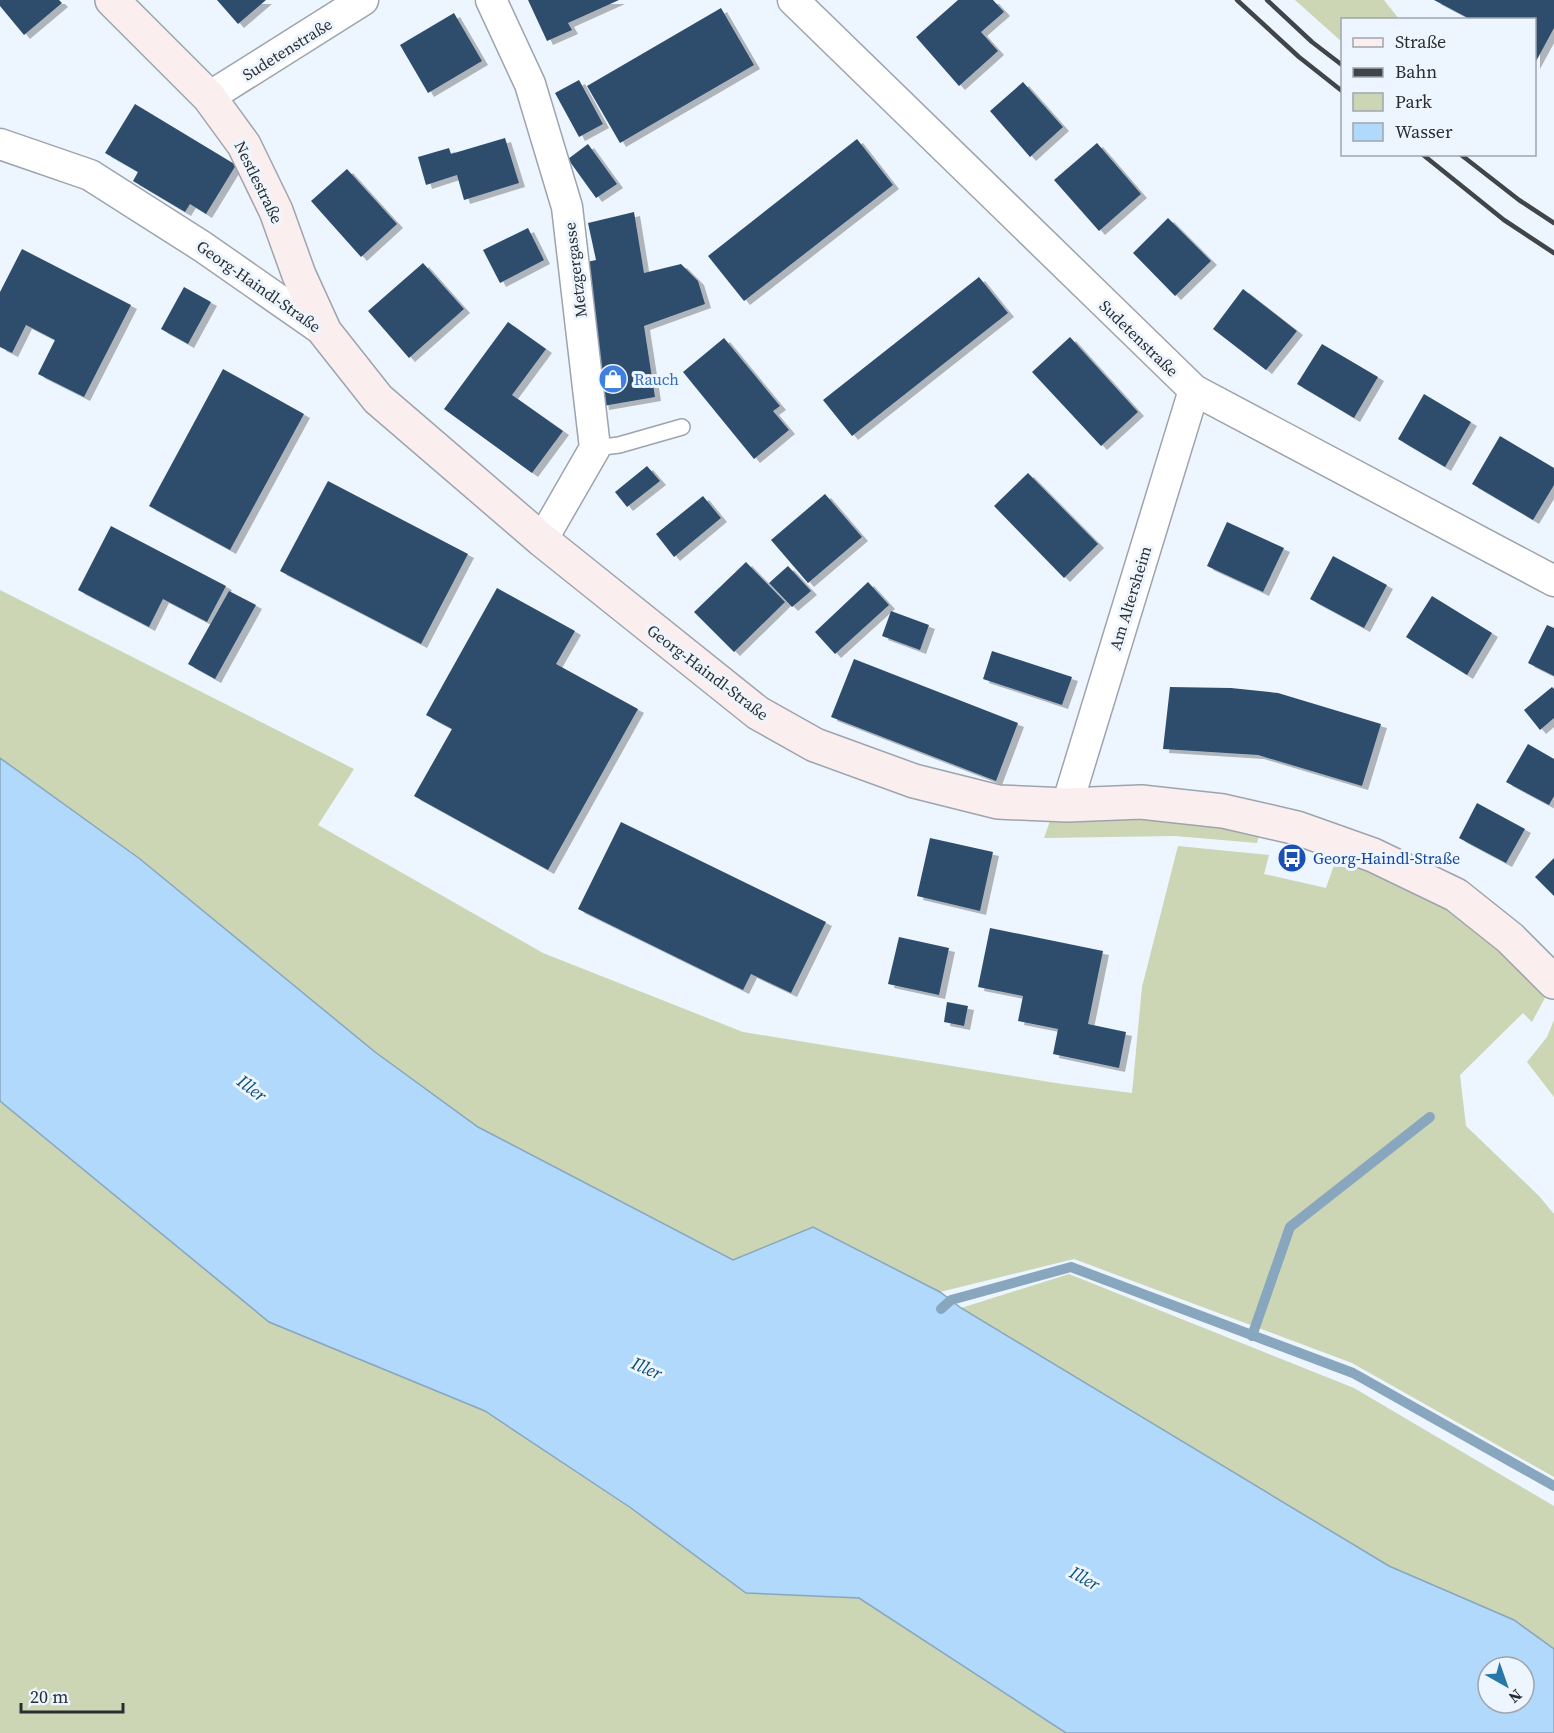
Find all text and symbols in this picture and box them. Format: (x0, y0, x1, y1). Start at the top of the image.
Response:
street label: Sudetenstraße (238, 13, 336, 85)
legend (1341, 18, 1536, 156)
text: Straße (1395, 29, 1446, 54)
text: Bahn (1395, 59, 1437, 84)
text: Park (1395, 89, 1432, 114)
text: Wasser (1395, 119, 1453, 144)
street label: Nestlestraße (230, 137, 288, 227)
street label: Metzgergasse (558, 221, 592, 319)
street label: Georg-Haindl-Straße (192, 235, 326, 337)
street label: Sudetenstraße (1095, 295, 1183, 381)
shop icon: Rauch (597, 363, 629, 395)
place label: Rauch (634, 368, 679, 390)
street label: Am Altersheim (1104, 543, 1156, 653)
street label: Georg-Haindl-Straße (643, 619, 773, 725)
bus stop icon: Georg-Haindl-Straße (1276, 842, 1308, 874)
place label: Georg-Haindl-Straße (1313, 847, 1460, 869)
water label: Iller (231, 1068, 273, 1108)
water label: Iller (627, 1350, 667, 1386)
water label: Iller (1065, 1559, 1105, 1597)
north arrow (1476, 1655, 1536, 1715)
scale bar (21, 1676, 123, 1714)
text: 20 m (30, 1684, 68, 1709)
text: N (1504, 1684, 1527, 1709)

